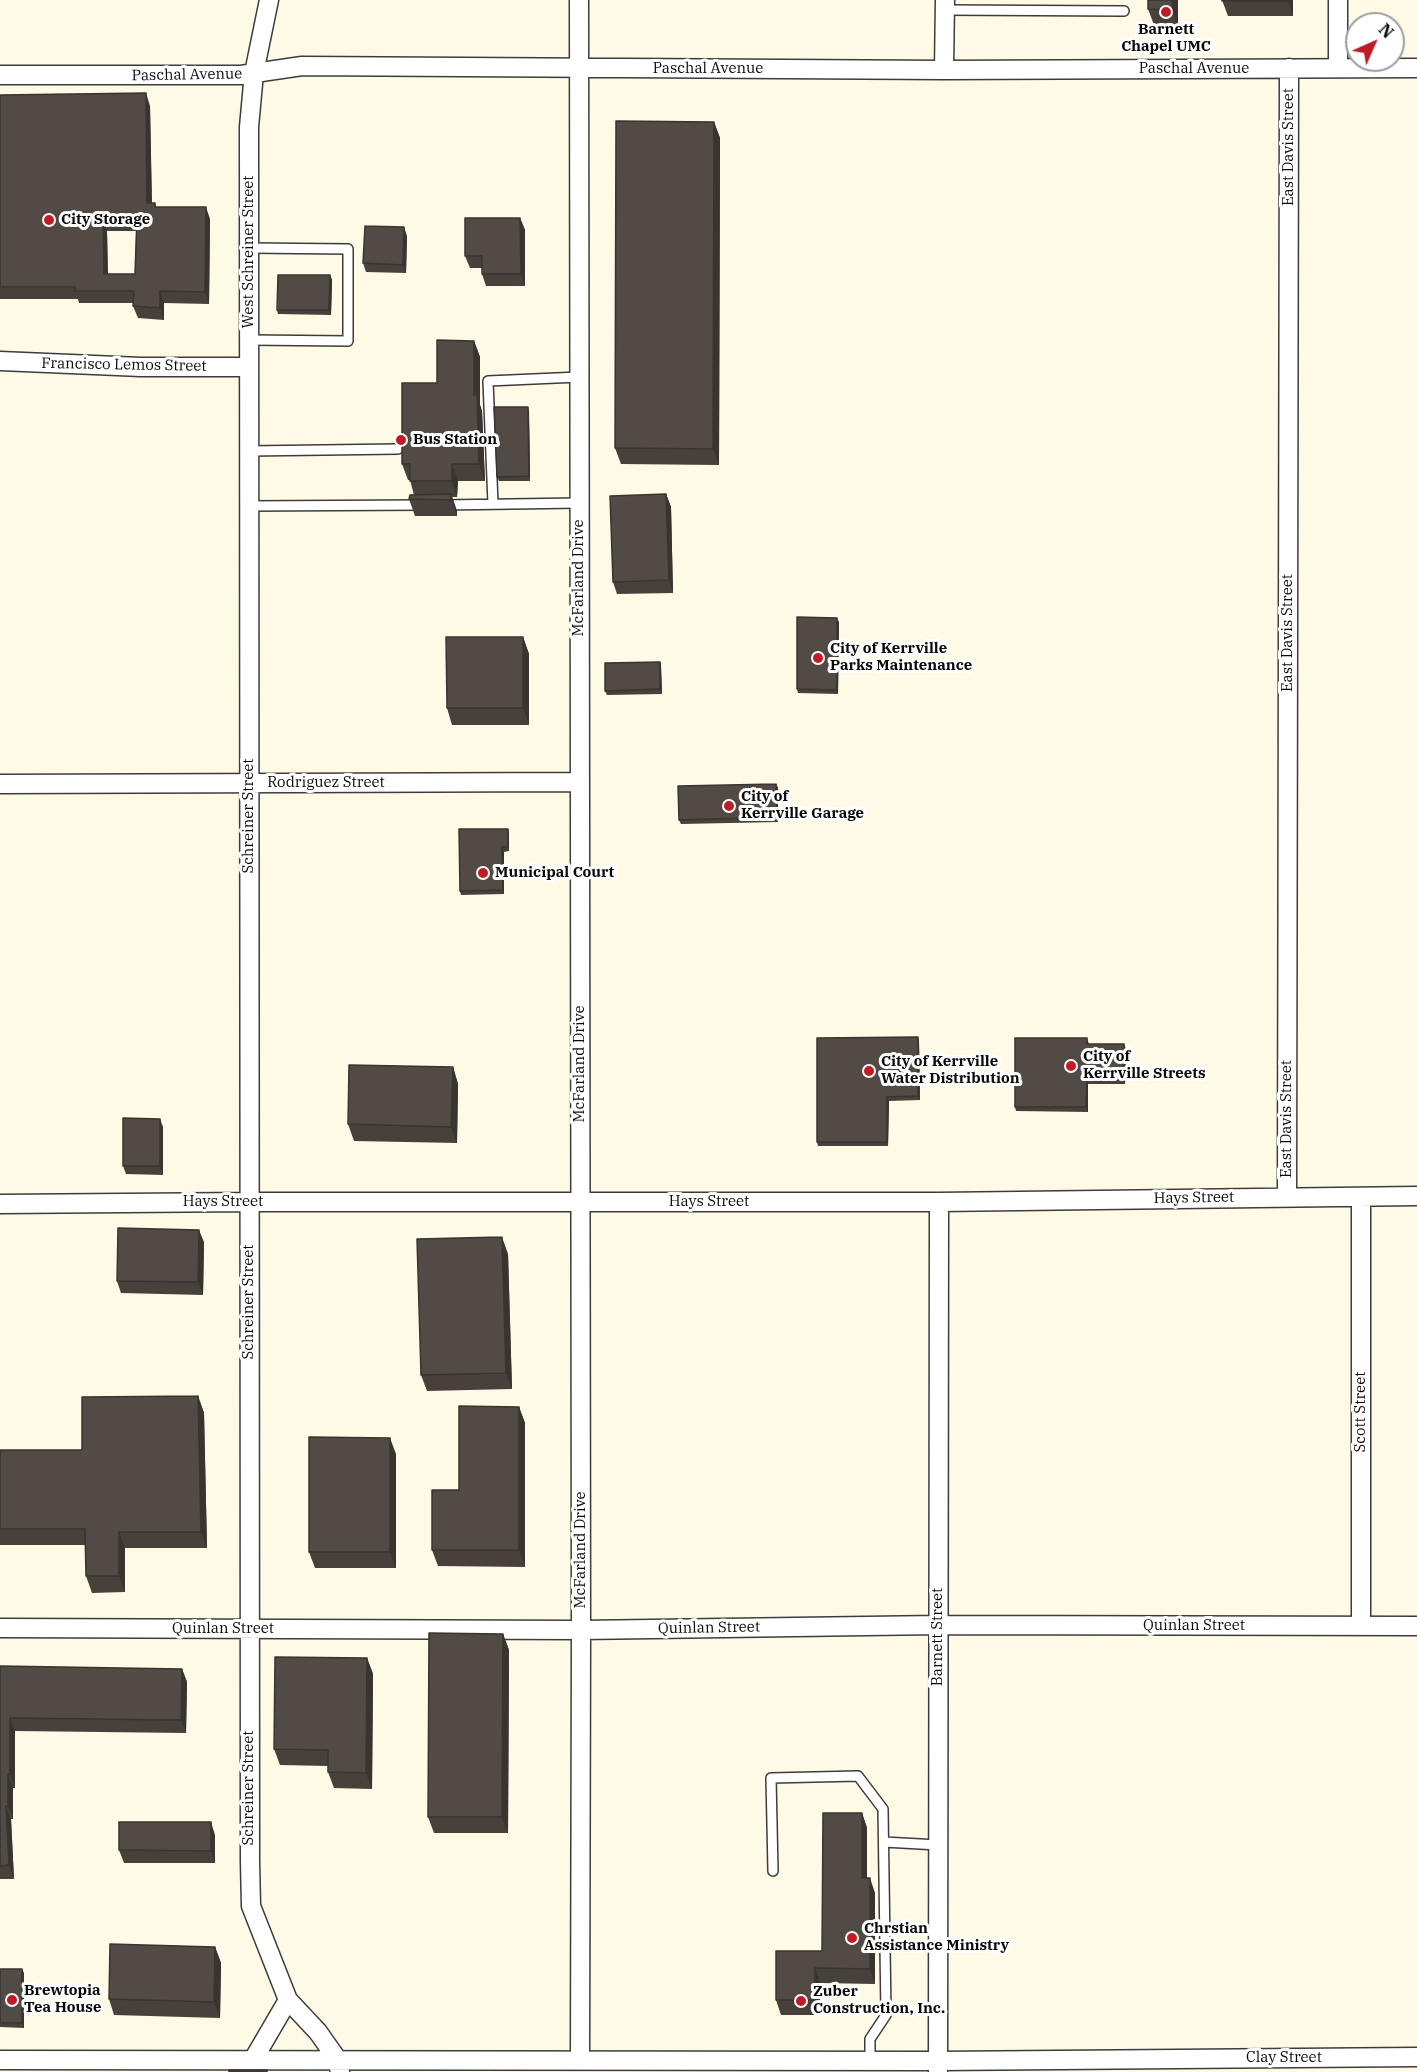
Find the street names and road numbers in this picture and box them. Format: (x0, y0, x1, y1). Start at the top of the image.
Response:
street label: Paschal Avenue (653, 60, 763, 78)
street label: Paschal Avenue (1139, 60, 1249, 78)
street label: Paschal Avenue (132, 65, 242, 85)
street label: East Davis Street (1280, 88, 1298, 206)
street label: West Schreiner Street (240, 175, 258, 329)
street label: Francisco Lemos Street (41, 355, 207, 375)
street label: McFarland Drive (570, 519, 588, 637)
street label: East Davis Street (1279, 574, 1297, 692)
street label: Schreiner Street (240, 758, 258, 874)
street label: Rodriguez Street (267, 774, 385, 792)
street label: McFarland Drive (571, 1005, 589, 1123)
street label: East Davis Street (1278, 1060, 1296, 1178)
street label: Hays Street (1154, 1188, 1234, 1208)
street label: Hays Street (183, 1193, 263, 1211)
street label: Hays Street (669, 1193, 749, 1211)
street label: Schreiner Street (240, 1244, 258, 1360)
street label: Scott Street (1352, 1372, 1370, 1452)
street label: McFarland Drive (572, 1491, 590, 1609)
street label: Barnett Street (929, 1588, 947, 1686)
street label: Quinlan Street (1143, 1617, 1245, 1635)
street label: Quinlan Street (658, 1618, 760, 1638)
street label: Quinlan Street (172, 1620, 274, 1638)
street label: Schreiner Street (240, 1730, 258, 1846)
street label: Clay Street (1246, 2049, 1322, 2067)

